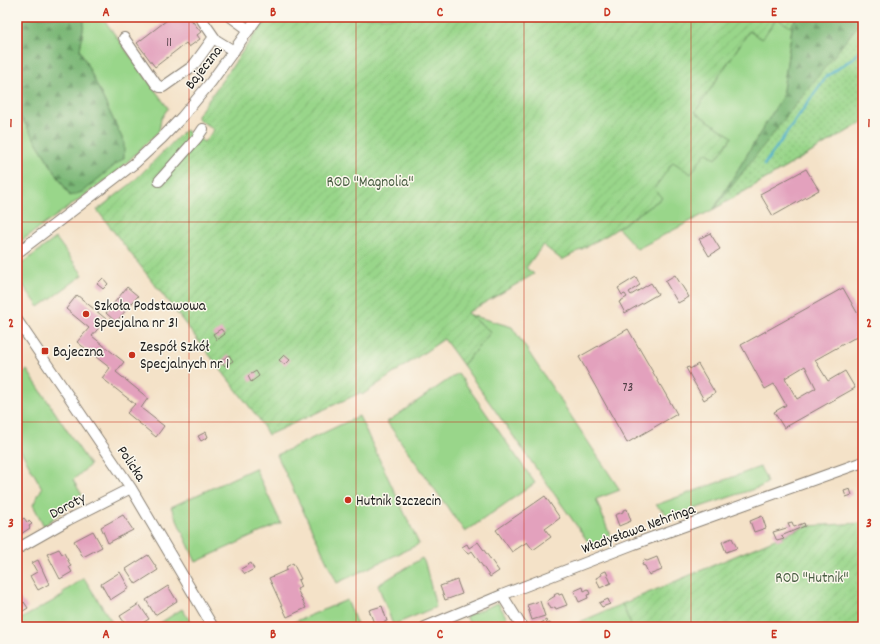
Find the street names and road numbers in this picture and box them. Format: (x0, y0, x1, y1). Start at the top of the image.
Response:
street label: Bajeczna (180, 41, 229, 95)
street label: Policka (110, 442, 151, 487)
street label: Doroty (46, 488, 91, 525)
street label: Władysława Nehringa (579, 499, 700, 561)

